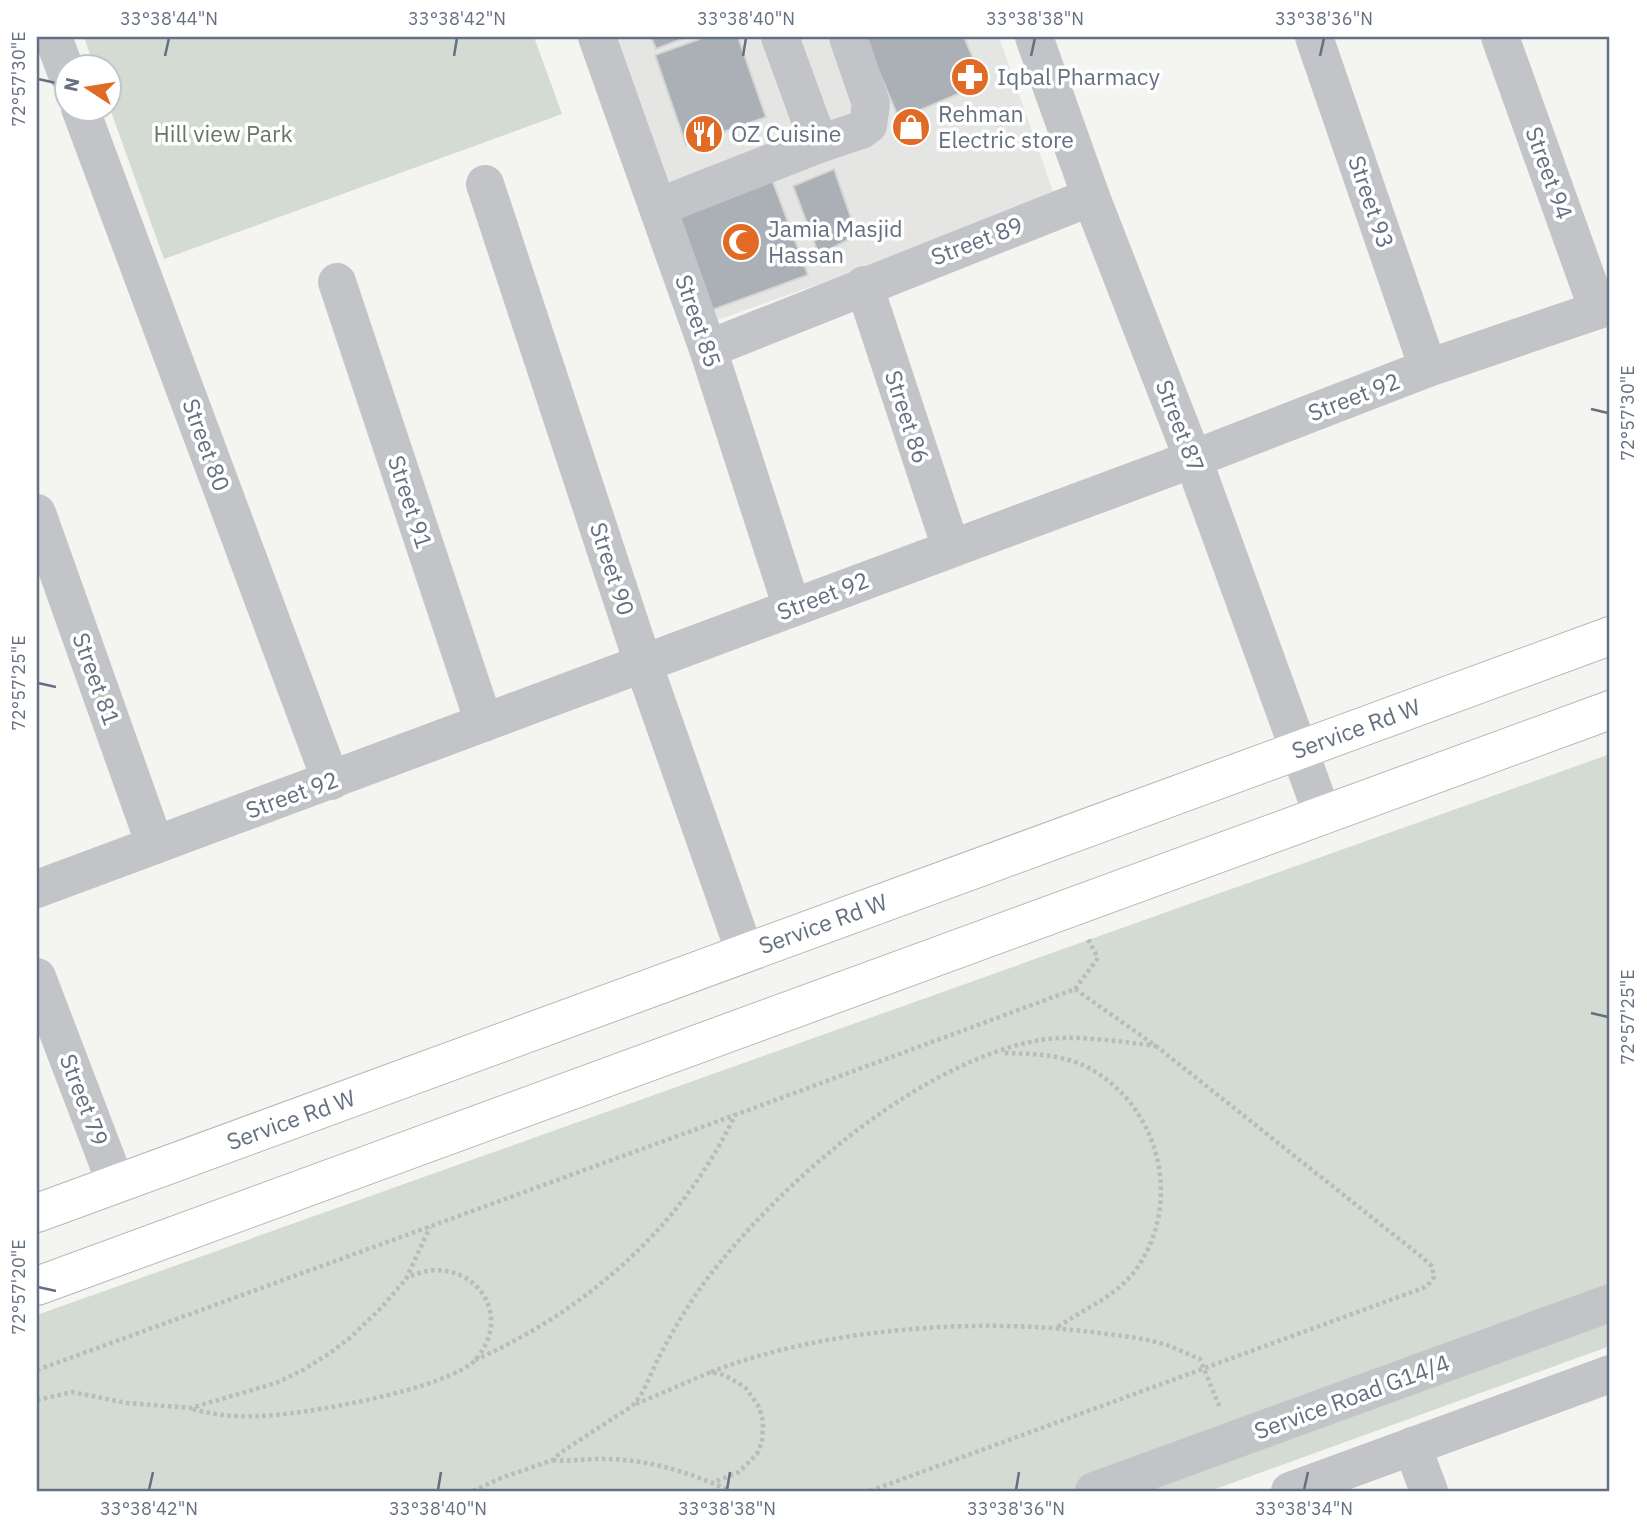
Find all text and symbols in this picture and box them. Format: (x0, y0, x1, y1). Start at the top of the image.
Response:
text: 33°38'44"N (120, 7, 218, 30)
text: 33°38'42"N (408, 7, 506, 30)
text: 33°38'40"N (697, 7, 795, 30)
text: 33°38'38"N (986, 7, 1084, 30)
text: 33°38'36"N (1275, 7, 1373, 30)
text: 72°57'30"E (7, 31, 30, 127)
north arrow (52, 52, 122, 122)
pharmacy icon: Iqbal Pharmacy (949, 56, 991, 98)
place label: Iqbal Pharmacy (997, 61, 1160, 91)
text: N (58, 75, 85, 94)
place label: Rehman Electric store (938, 98, 1074, 154)
shop icon: Rehman Electric store (890, 106, 932, 148)
restaurant icon: OZ Cuisine (683, 113, 725, 155)
park label: Hill view Park (153, 118, 293, 148)
place label: OZ Cuisine (731, 118, 841, 148)
street label: Street 94 (1519, 122, 1580, 223)
street label: Street 93 (1342, 151, 1402, 252)
street label: Street 89 (926, 209, 1027, 271)
place label: Jamia Masjid Hassan (768, 213, 903, 269)
mosque icon: Jamia Masjid Hassan (720, 221, 762, 263)
street label: Street 85 (669, 270, 729, 371)
street label: Street 92 (1303, 365, 1404, 427)
text: 72°57'30"E (1616, 365, 1639, 461)
street label: Street 86 (879, 366, 937, 467)
street label: Street 87 (1150, 375, 1212, 476)
street label: Street 80 (176, 394, 237, 495)
street label: Street 91 (382, 451, 440, 552)
street label: Street 90 (584, 518, 642, 619)
street label: Street 92 (772, 564, 873, 626)
street label: Street 81 (66, 628, 127, 729)
text: 72°57'25"E (7, 635, 30, 731)
street label: Service Rd W (1287, 691, 1425, 765)
street label: Street 92 (241, 764, 342, 825)
street label: Service Rd W (754, 886, 892, 960)
text: 72°57'25"E (1616, 969, 1639, 1065)
street label: Street 79 (54, 1049, 116, 1150)
street label: Service Rd W (222, 1082, 360, 1156)
text: 72°57'20"E (7, 1239, 30, 1335)
street label: Service Road G14/4 (1250, 1347, 1453, 1445)
text: 33°38'42"N (100, 1497, 198, 1520)
text: 33°38'40"N (389, 1497, 487, 1520)
text: 33°38'38"N (678, 1497, 776, 1520)
text: 33°38'36"N (967, 1497, 1065, 1520)
text: 33°38'34"N (1255, 1497, 1353, 1520)

